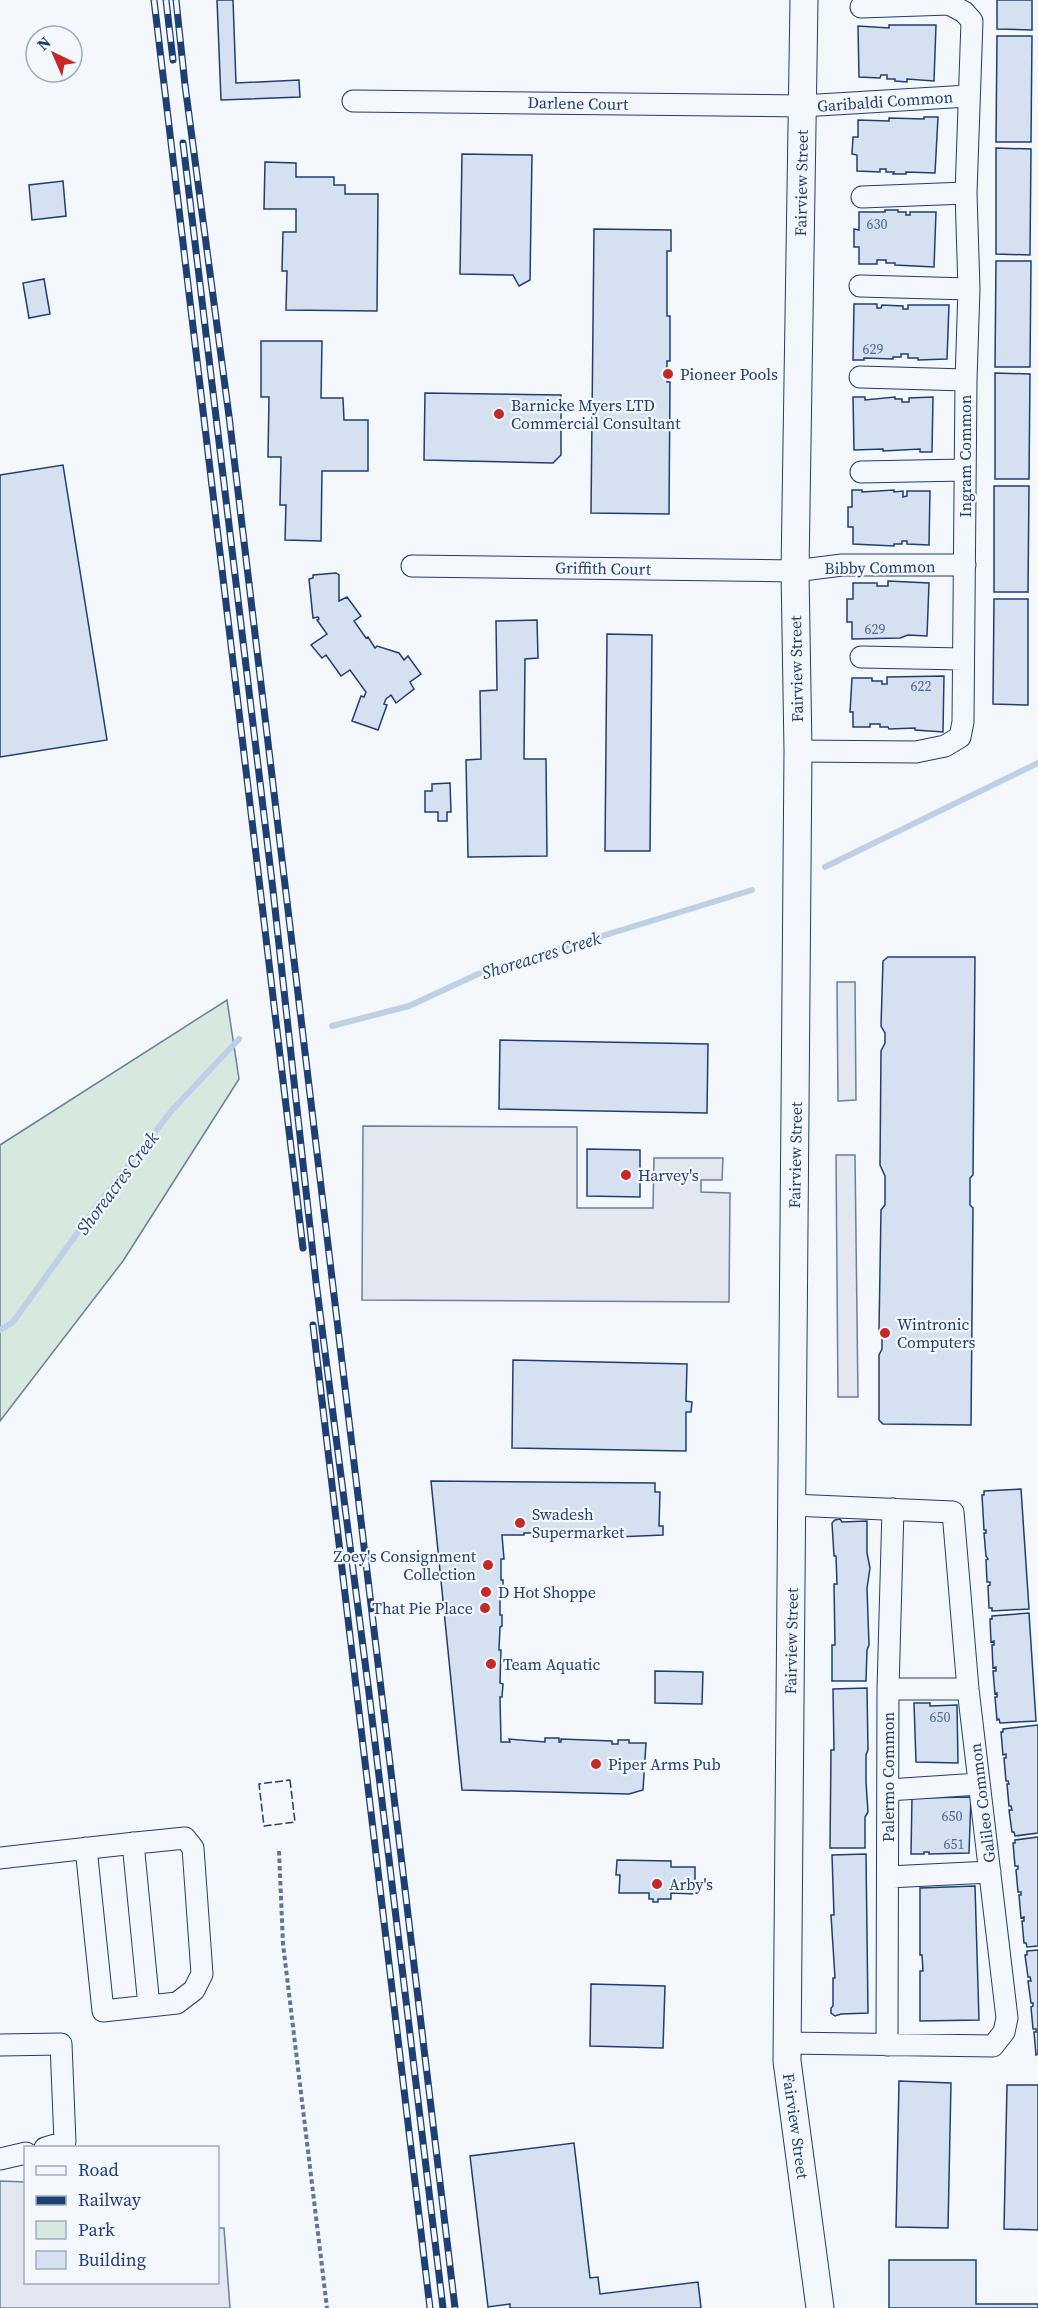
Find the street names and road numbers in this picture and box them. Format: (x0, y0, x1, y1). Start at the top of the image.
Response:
street label: Garibaldi Common (816, 85, 954, 117)
street label: Darlene Court (527, 91, 629, 115)
street label: Fairview Street (789, 129, 813, 236)
street label: Ingram Common (954, 394, 976, 517)
street label: Bibby Common (824, 555, 936, 579)
street label: Griffith Court (555, 556, 652, 580)
street label: Fairview Street (784, 615, 808, 722)
street label: Fairview Street (783, 1101, 807, 1208)
street label: Fairview Street (779, 1587, 803, 1694)
street label: Palermo Common (877, 1712, 899, 1842)
street label: Galileo Common (964, 1742, 1000, 1864)
street label: Fairview Street (778, 2072, 814, 2181)

